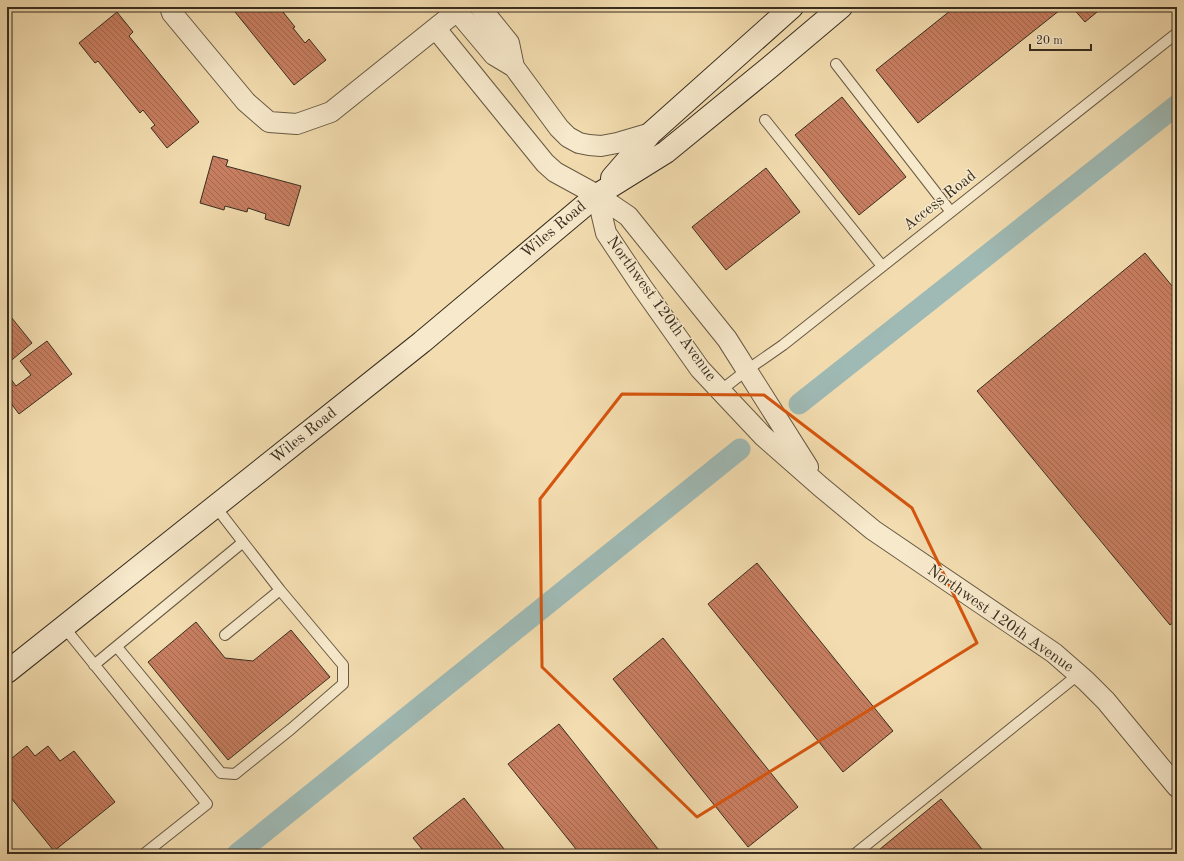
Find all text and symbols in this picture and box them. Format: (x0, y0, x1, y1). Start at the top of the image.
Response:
scale bar (1030, 26, 1091, 52)
text: 20 m (1036, 35, 1063, 47)
street label: Access Road (901, 168, 979, 234)
street label: Wiles Road (518, 198, 590, 262)
street label: Northwest 120th Avenue (603, 234, 719, 384)
street label: Wiles Road (268, 405, 340, 467)
street label: Northwest 120th Avenue (924, 562, 1076, 676)

